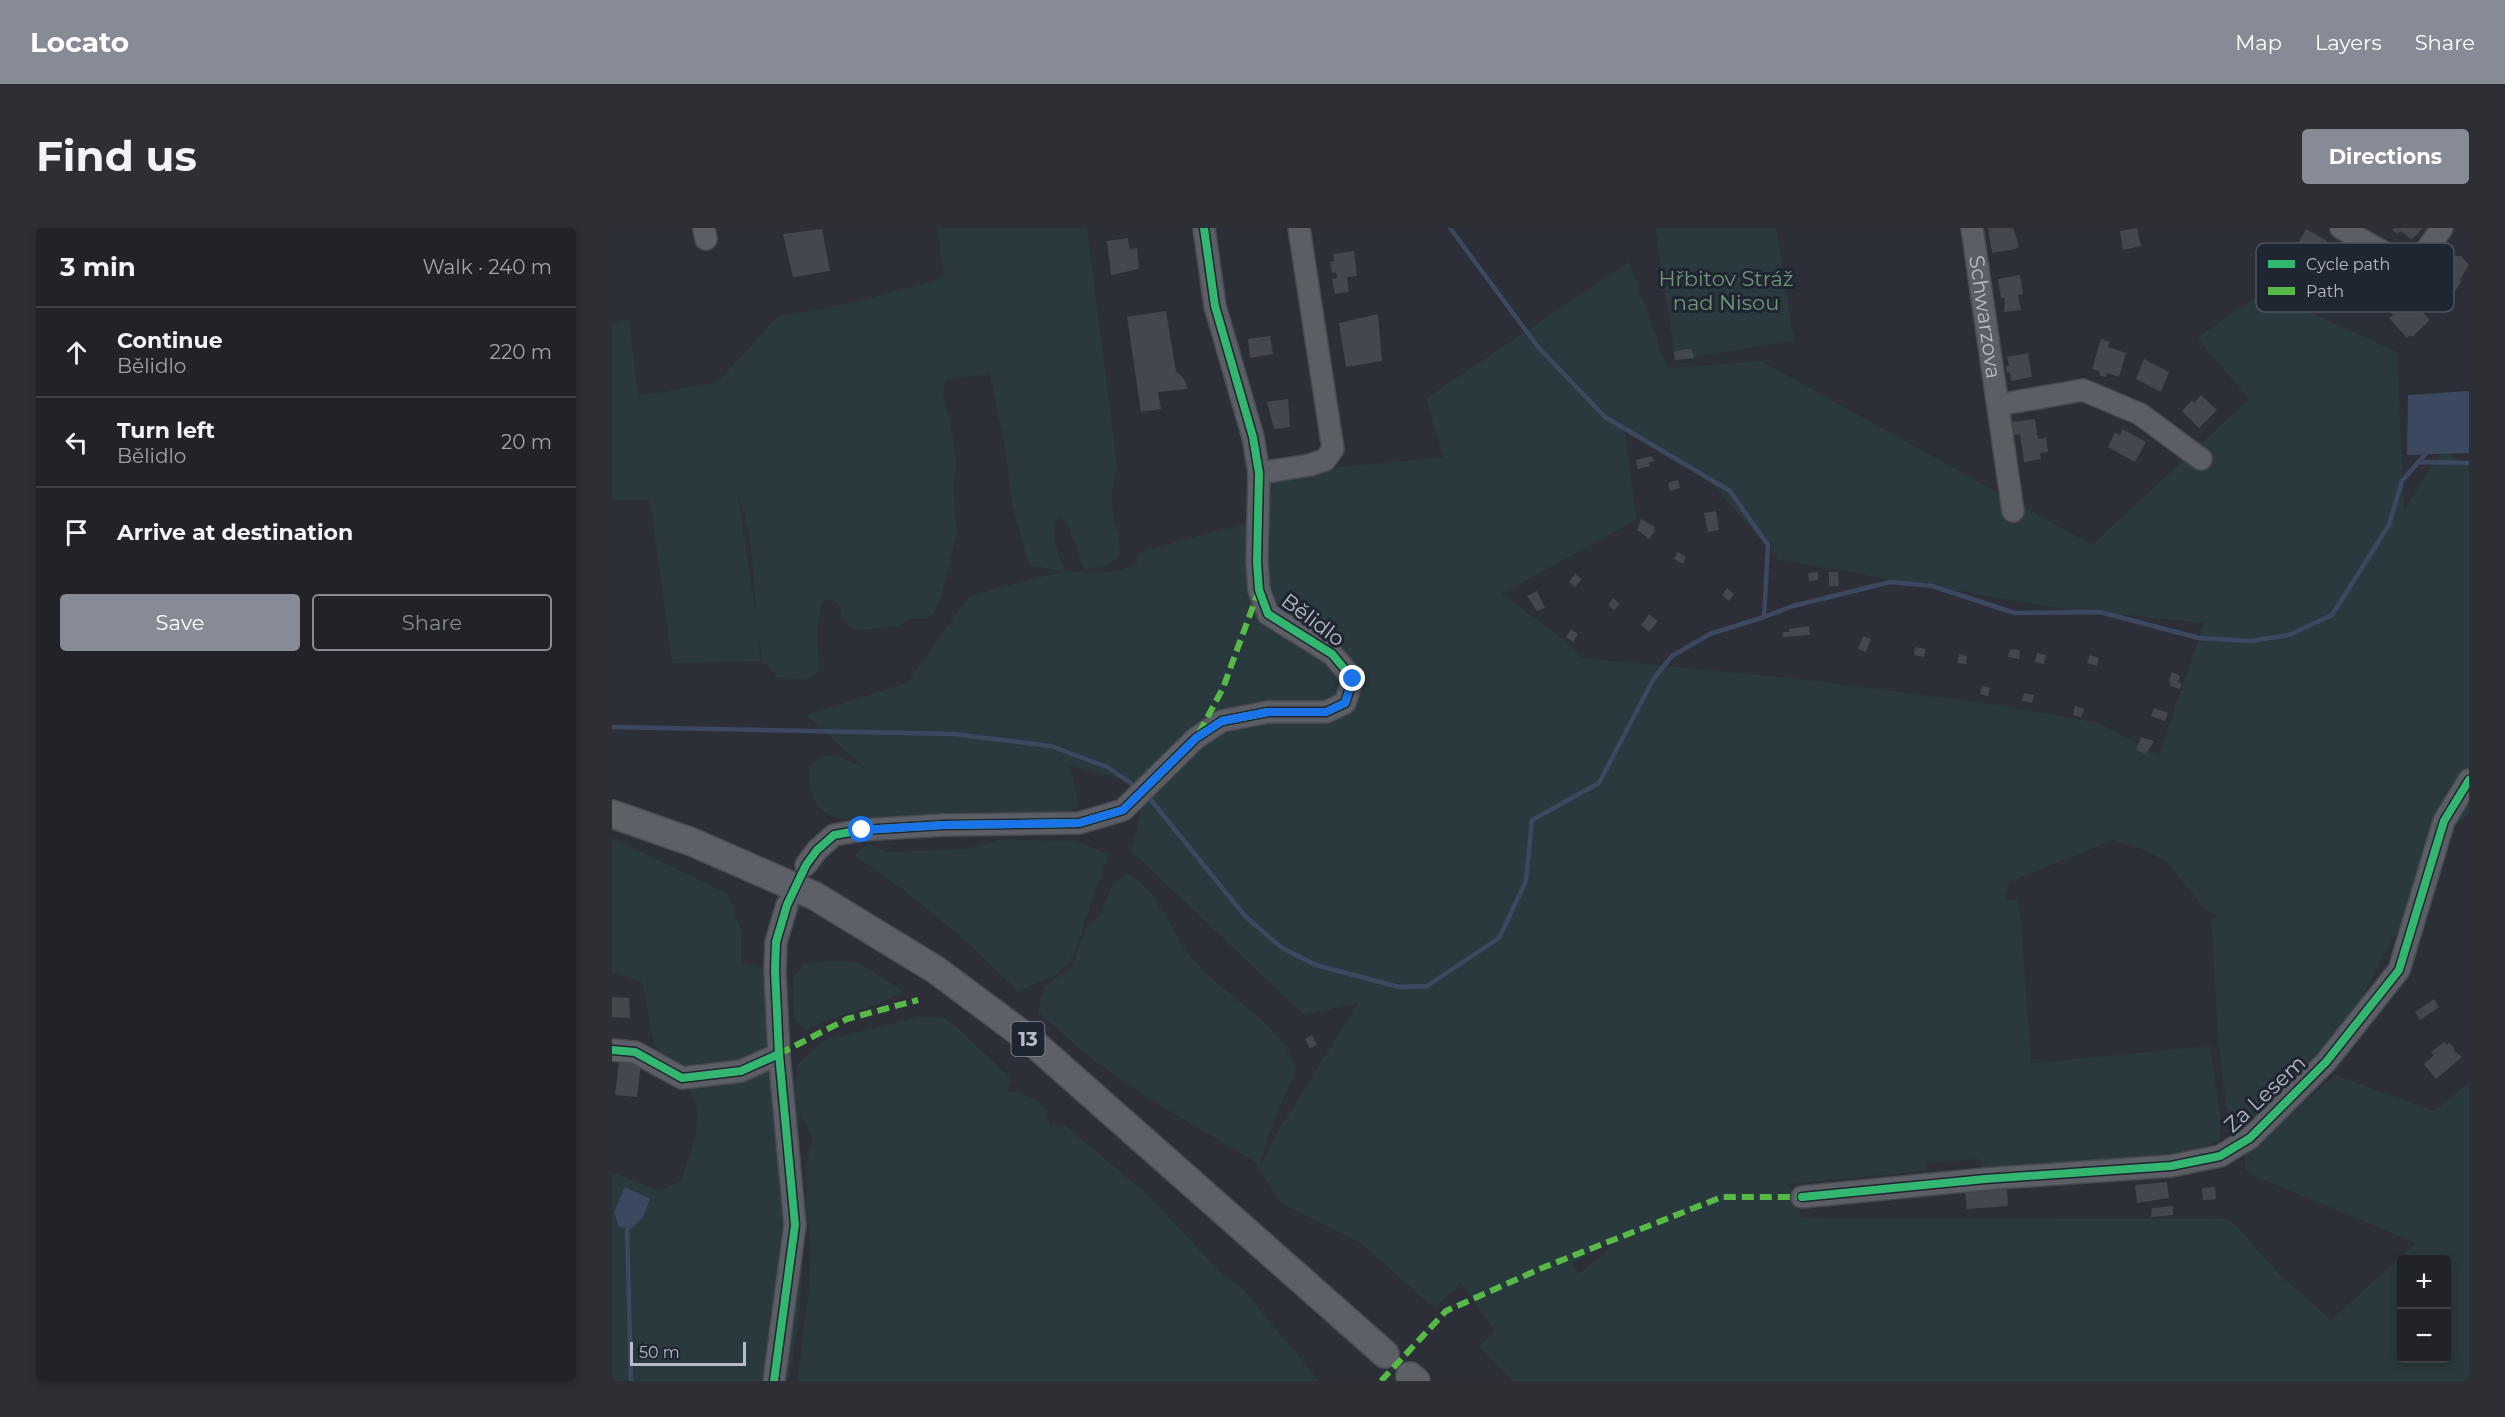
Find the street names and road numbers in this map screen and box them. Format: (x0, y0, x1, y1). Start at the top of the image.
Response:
street label: Schwarzova (1964, 254, 2007, 380)
street label: Bělidlo (1277, 588, 1350, 652)
road number: 13 (1012, 1022, 1044, 1056)
street label: Za Lesem (2219, 1050, 2310, 1137)

